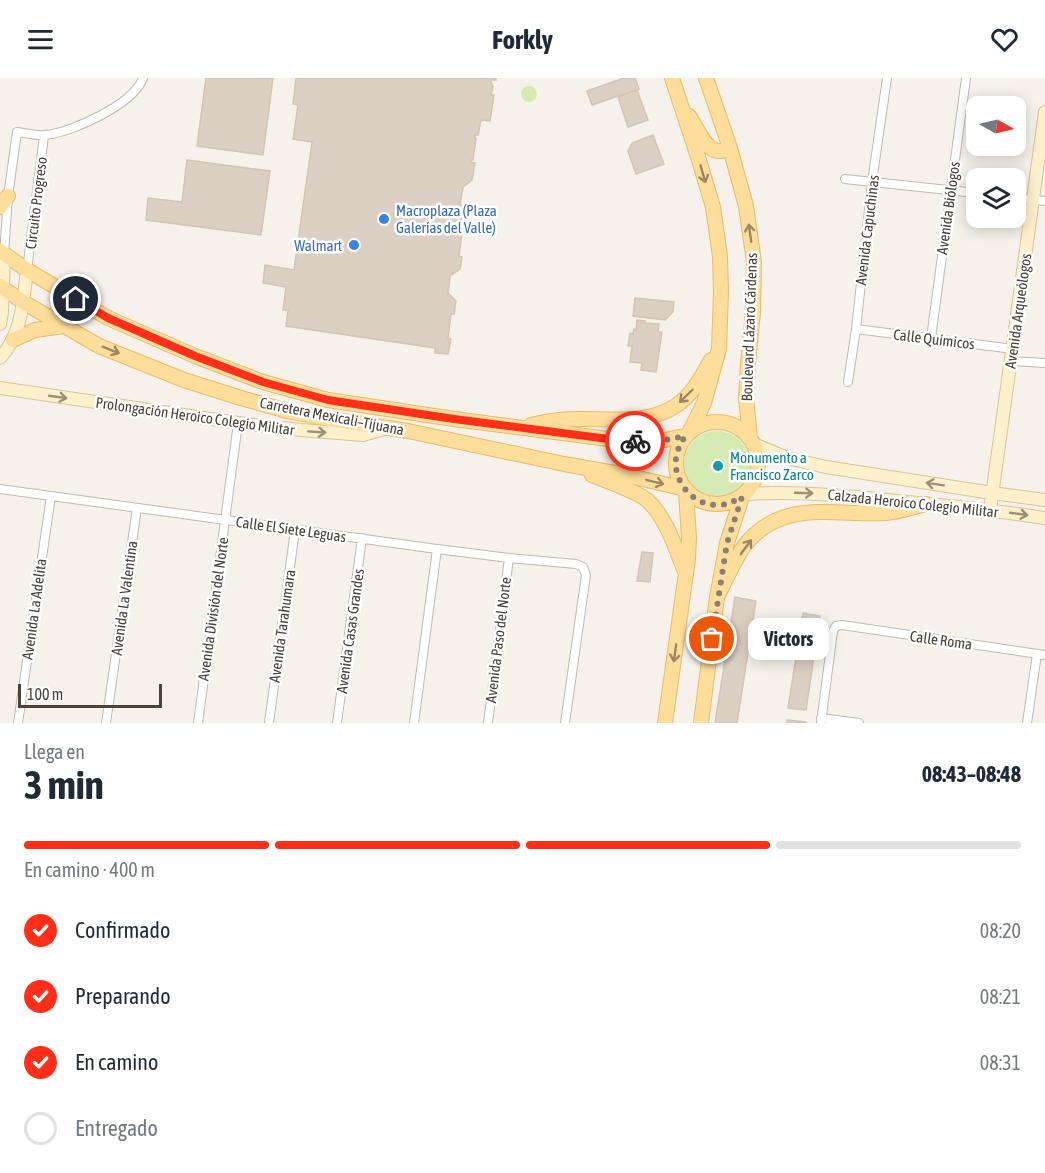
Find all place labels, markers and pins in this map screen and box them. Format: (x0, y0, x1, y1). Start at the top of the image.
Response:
place label: Macroplaza (Plaza Galerías del Valle) (396, 202, 497, 236)
marker: Macroplaza (Plaza Galerías del Valle) (377, 212, 391, 226)
place label: Walmart (294, 237, 342, 254)
marker: Walmart (347, 238, 361, 252)
pin (50, 273, 101, 324)
place label: Monumento a Francisco Zarco (730, 449, 814, 483)
marker: Monumento a Francisco Zarco (711, 459, 725, 473)
pin (686, 613, 737, 664)
callout: Victors (748, 618, 829, 660)

